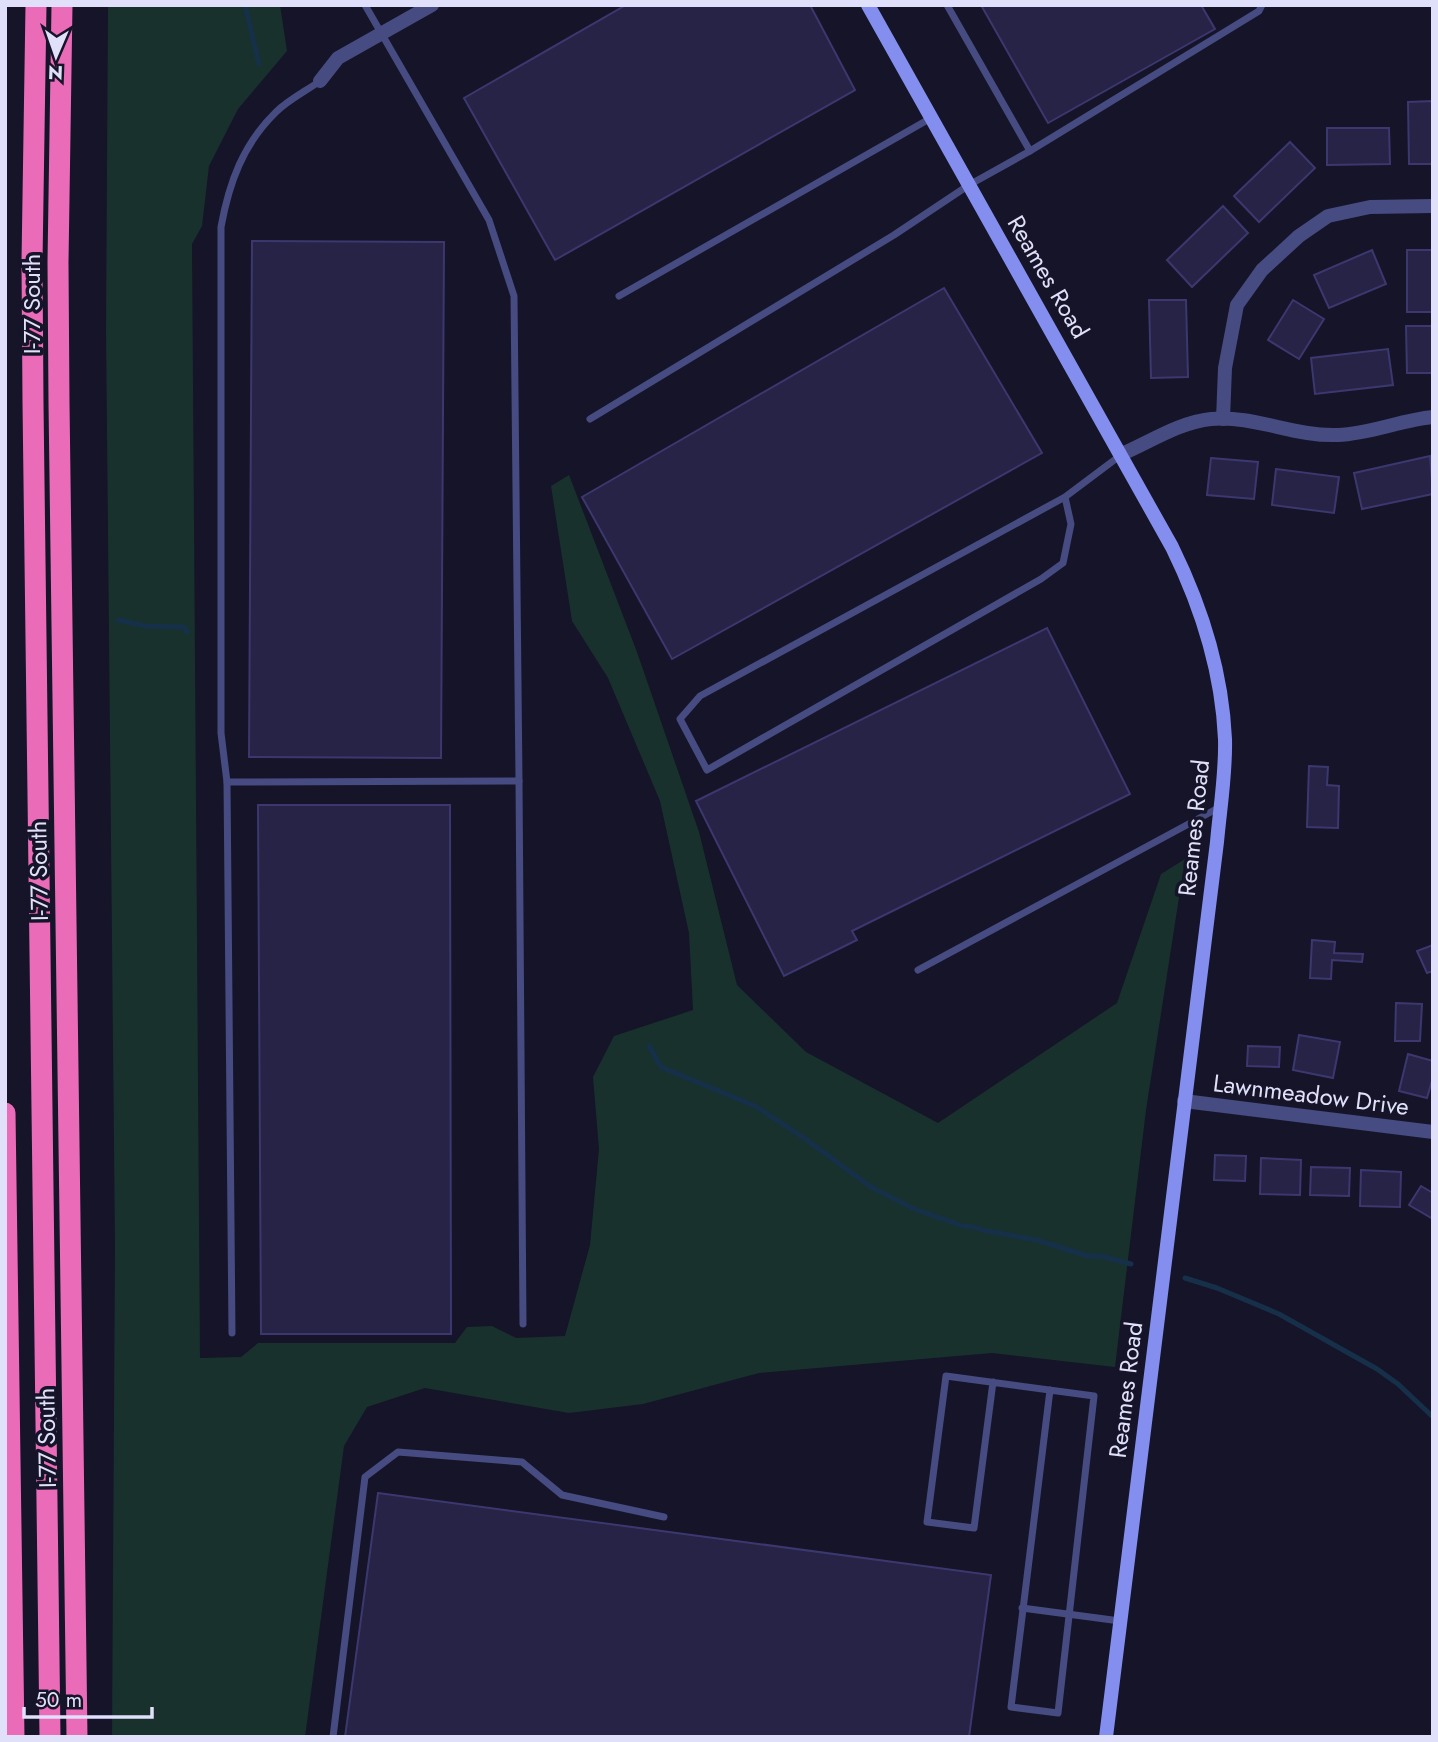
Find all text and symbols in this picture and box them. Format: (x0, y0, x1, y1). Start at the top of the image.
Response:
north arrow (21, 21, 91, 91)
text: N (47, 59, 63, 86)
street label: Reames Road (999, 209, 1098, 345)
street label: I-77 South (14, 254, 49, 354)
street label: Reames Road (1169, 758, 1218, 898)
street label: I-77 South (20, 820, 57, 922)
street label: Lawnmeadow Drive (1211, 1065, 1411, 1124)
street label: Reames Road (1100, 1320, 1151, 1460)
street label: I-77 South (28, 1387, 65, 1489)
scale bar (24, 1676, 152, 1720)
text: 50 m (35, 1685, 82, 1715)

